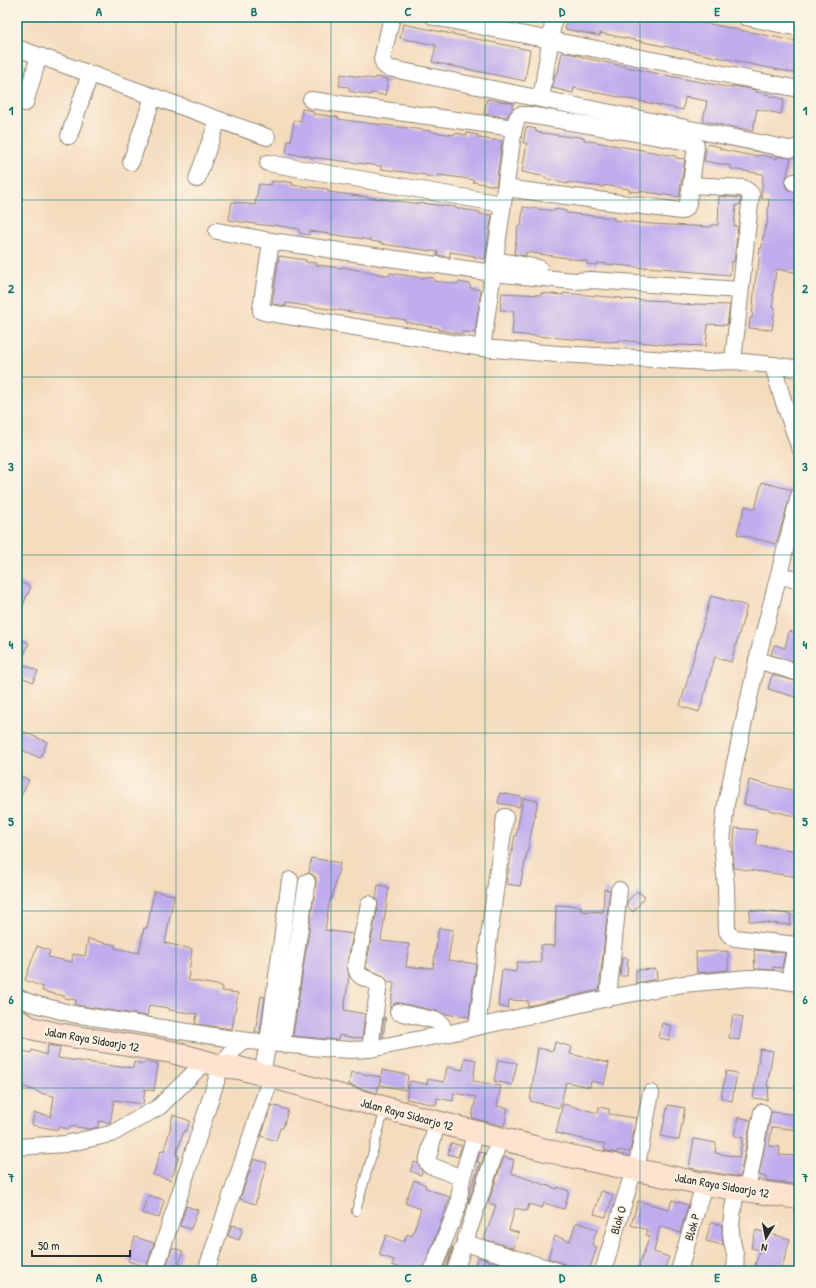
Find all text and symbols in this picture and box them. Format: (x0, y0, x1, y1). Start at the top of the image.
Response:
text: A (96, 2, 103, 20)
text: B (251, 2, 258, 20)
text: C (404, 2, 412, 20)
text: D (559, 2, 566, 20)
text: E (714, 2, 720, 20)
text: 1 (9, 101, 14, 119)
text: 1 (803, 101, 808, 119)
text: 2 (8, 279, 15, 297)
text: 2 (802, 279, 809, 297)
text: 3 (8, 457, 14, 475)
text: 3 (802, 457, 808, 475)
text: 4 (9, 635, 14, 653)
text: 4 (803, 635, 808, 653)
text: 5 (8, 812, 14, 830)
text: 5 (802, 812, 808, 830)
text: 6 (8, 990, 14, 1008)
text: 6 (802, 990, 808, 1008)
street label: Jalan Raya Sidoarjo 12 (44, 1022, 141, 1056)
street label: Jalan Raya Sidoarjo 12 (359, 1093, 456, 1135)
text: 7 (7, 1168, 15, 1186)
street label: Jalan Raya Sidoarjo 12 (674, 1168, 771, 1202)
text: 7 (801, 1168, 809, 1186)
street label: Blok O (606, 1204, 630, 1236)
street label: Blok P (680, 1211, 704, 1243)
north arrow (746, 1218, 786, 1258)
scale bar (32, 1232, 130, 1258)
text: 50 m (38, 1237, 59, 1254)
text: N (760, 1240, 768, 1255)
text: A (96, 1268, 103, 1286)
text: B (251, 1268, 258, 1286)
text: C (404, 1268, 412, 1286)
text: D (559, 1268, 566, 1286)
text: E (714, 1268, 720, 1286)

